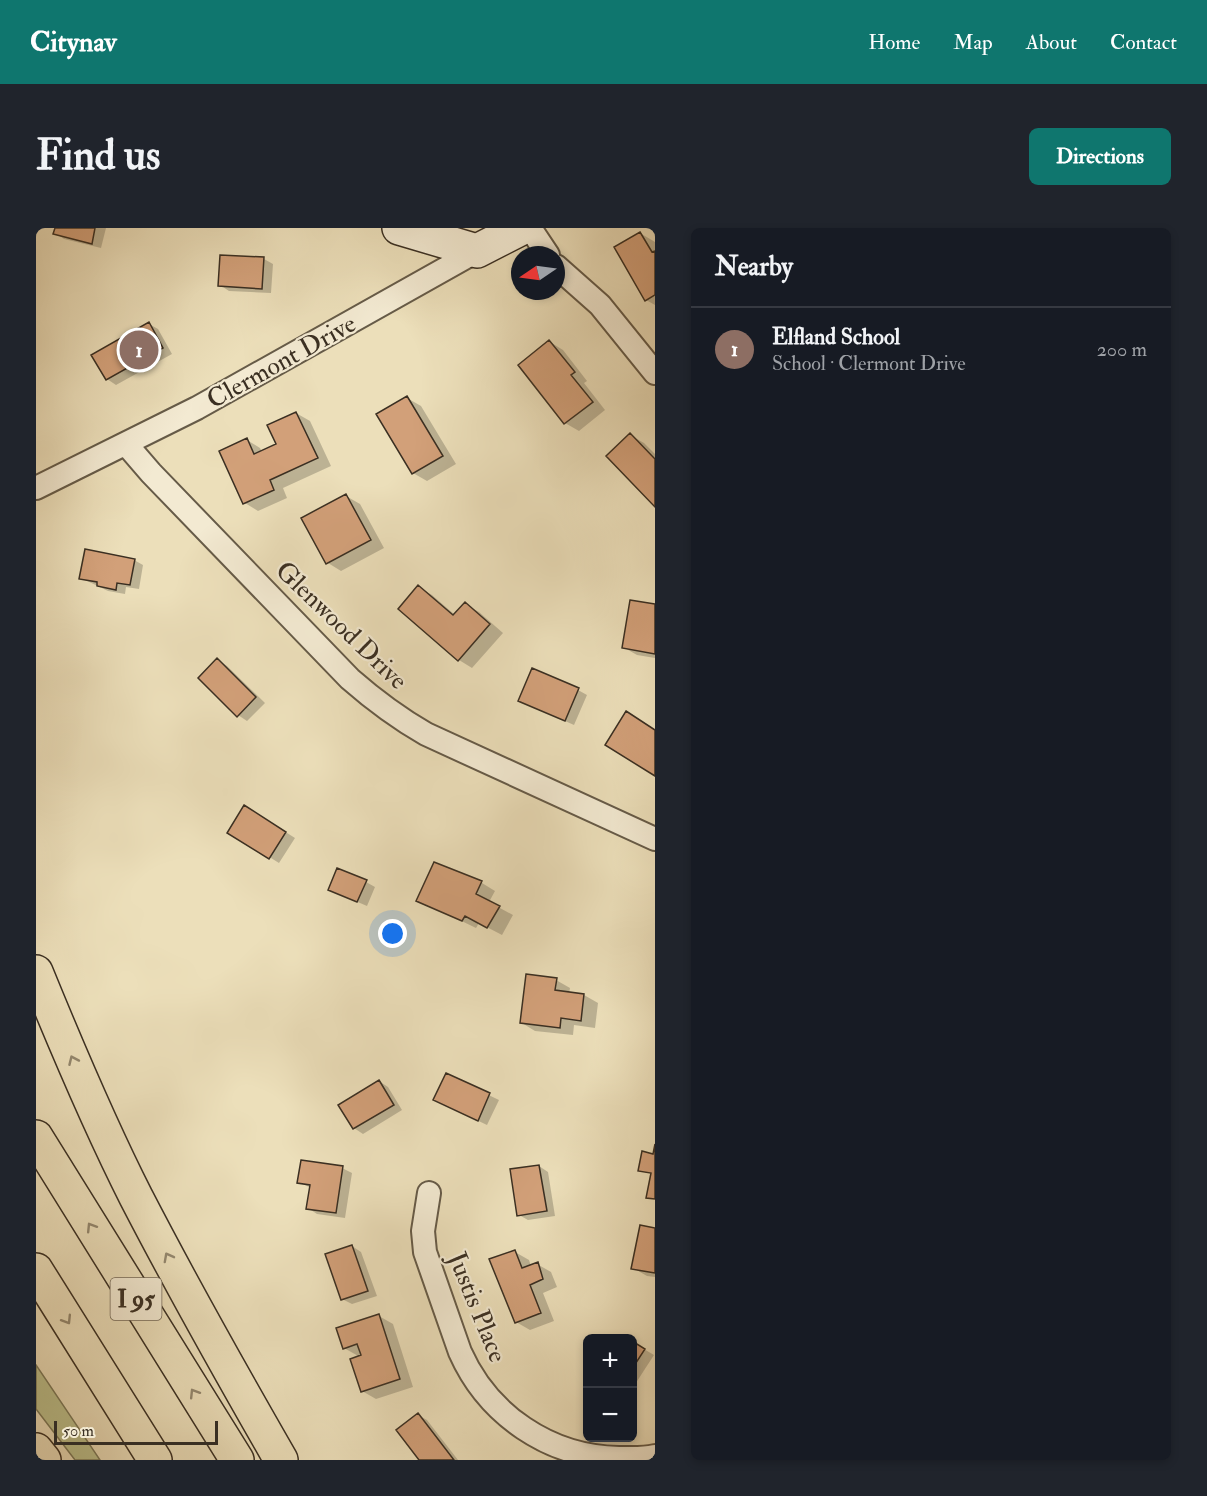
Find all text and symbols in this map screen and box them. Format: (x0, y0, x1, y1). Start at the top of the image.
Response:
text: Citynav (30, 25, 117, 60)
text: Home (868, 29, 920, 56)
text: Map (953, 29, 993, 56)
text: About (1026, 29, 1077, 56)
text: Contact (1110, 29, 1177, 56)
button: Directions (1029, 128, 1171, 185)
text: Find us (36, 130, 160, 182)
north arrow (511, 246, 565, 300)
text: Nearby (715, 251, 793, 283)
street label: Clermont Drive (201, 308, 362, 416)
text: Elfland School (772, 323, 900, 351)
pin: 1 (120, 328, 158, 372)
text: 1 (731, 337, 738, 362)
text: 200 m (1097, 337, 1147, 362)
text: School · Clermont Drive (772, 351, 966, 376)
street label: Glenwood Drive (269, 555, 414, 697)
your location (378, 919, 407, 948)
one-way arrow (68, 1055, 80, 1066)
one-way arrow (87, 1223, 99, 1233)
street label: Justis Place (440, 1247, 514, 1367)
one-way arrow (164, 1252, 175, 1263)
road number: I 95 (110, 1278, 162, 1320)
one-way arrow (60, 1314, 72, 1324)
map controls (583, 1334, 637, 1442)
button: + (583, 1334, 637, 1388)
button: − (583, 1388, 637, 1442)
one-way arrow (190, 1389, 202, 1399)
scale bar (54, 1418, 218, 1446)
text: 50 m (63, 1421, 94, 1441)

